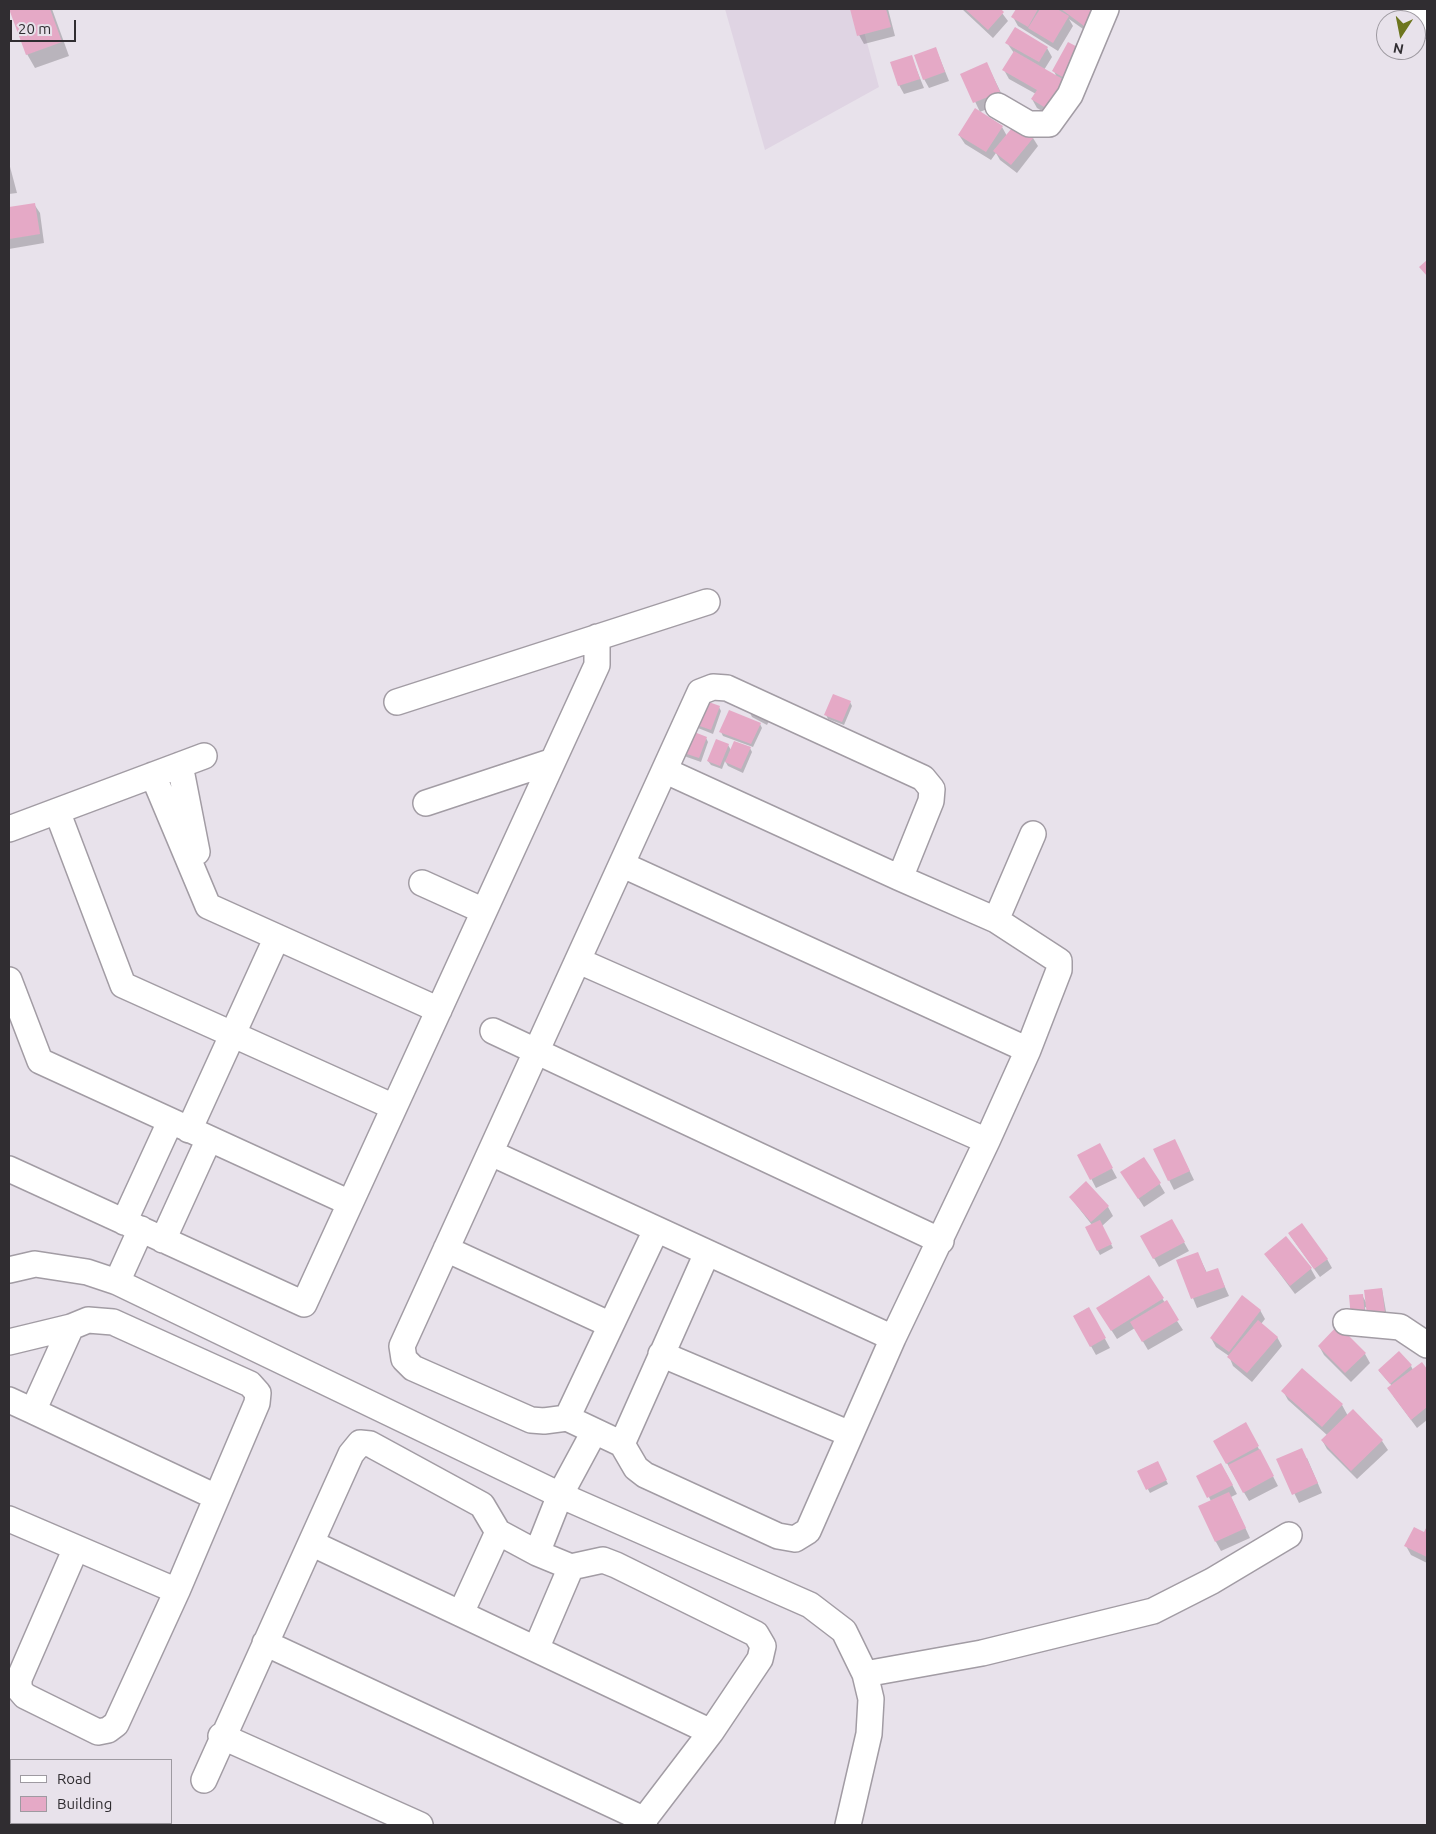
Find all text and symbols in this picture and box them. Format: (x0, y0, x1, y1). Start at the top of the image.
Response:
scale bar (12, 10, 79, 42)
north arrow (1376, 10, 1426, 60)
text: 20 m (18, 20, 51, 37)
text: N (1392, 40, 1405, 58)
legend (10, 1759, 172, 1824)
text: Road (57, 1770, 92, 1787)
text: Building (57, 1795, 112, 1812)

